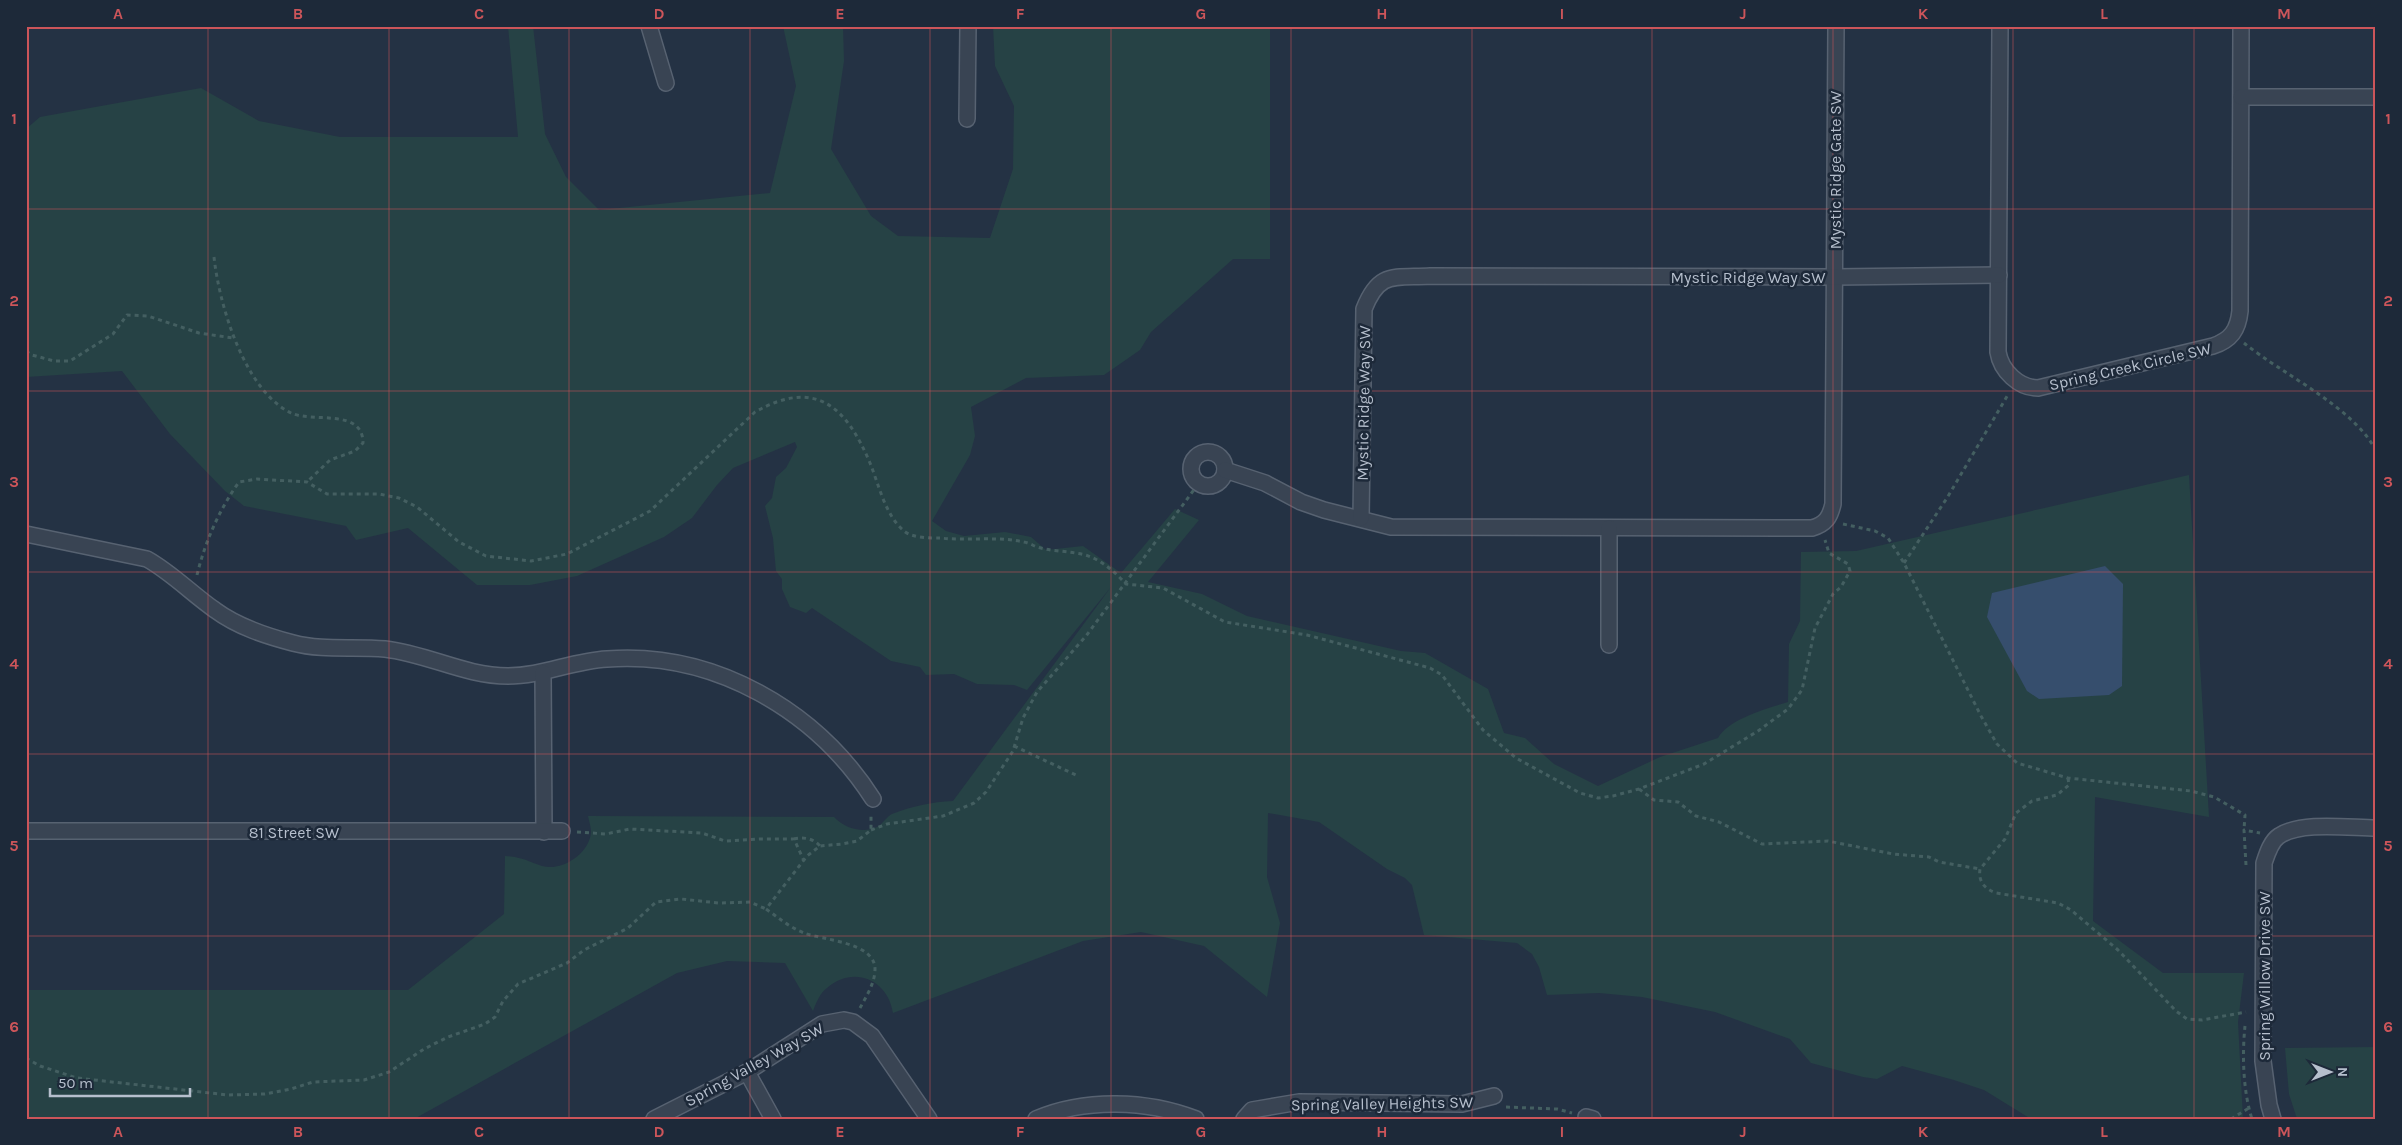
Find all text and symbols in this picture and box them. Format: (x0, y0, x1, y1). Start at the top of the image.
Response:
text: A (113, 4, 123, 23)
text: B (293, 4, 303, 23)
text: C (474, 4, 484, 23)
text: D (654, 4, 665, 23)
text: E (835, 4, 845, 23)
text: F (1016, 4, 1025, 23)
text: G (1196, 4, 1206, 23)
text: H (1376, 4, 1388, 23)
text: I (1560, 4, 1564, 23)
text: J (1739, 4, 1747, 23)
text: K (1918, 4, 1929, 23)
text: L (2100, 4, 2108, 23)
text: M (2277, 4, 2291, 23)
street label: Mystic Ridge Gate SW (1826, 90, 1845, 249)
text: 1 (11, 109, 17, 128)
text: 1 (2385, 109, 2391, 128)
street label: Mystic Ridge Way SW (1670, 268, 1826, 287)
text: 2 (9, 291, 19, 310)
text: 2 (2383, 291, 2393, 310)
street label: Mystic Ridge Way SW (1353, 325, 1374, 481)
street label: Spring Creek Circle SW (2047, 338, 2214, 394)
text: 3 (9, 472, 19, 491)
text: 3 (2383, 472, 2393, 491)
text: 4 (9, 654, 19, 673)
text: 4 (2383, 654, 2393, 673)
street label: 81 Street SW (249, 823, 340, 842)
text: 5 (9, 836, 19, 855)
text: 5 (2383, 836, 2393, 855)
street label: Spring Willow Drive SW (2255, 891, 2274, 1061)
text: 6 (9, 1017, 19, 1036)
text: 6 (2383, 1017, 2393, 1036)
street label: Spring Valley Way SW (682, 1018, 828, 1110)
north arrow (2304, 1048, 2354, 1098)
scale bar (50, 1065, 190, 1097)
text: N (2334, 1067, 2351, 1077)
text: 50 m (58, 1074, 93, 1092)
street label: Spring Valley Heights SW (1291, 1092, 1474, 1115)
text: A (113, 1122, 123, 1141)
text: B (293, 1122, 303, 1141)
text: C (474, 1122, 484, 1141)
text: D (654, 1122, 665, 1141)
text: E (835, 1122, 845, 1141)
text: F (1016, 1122, 1025, 1141)
text: G (1196, 1122, 1206, 1141)
text: H (1376, 1122, 1388, 1141)
text: I (1560, 1122, 1564, 1141)
text: J (1739, 1122, 1747, 1141)
text: K (1918, 1122, 1929, 1141)
text: L (2100, 1122, 2108, 1141)
text: M (2277, 1122, 2291, 1141)

